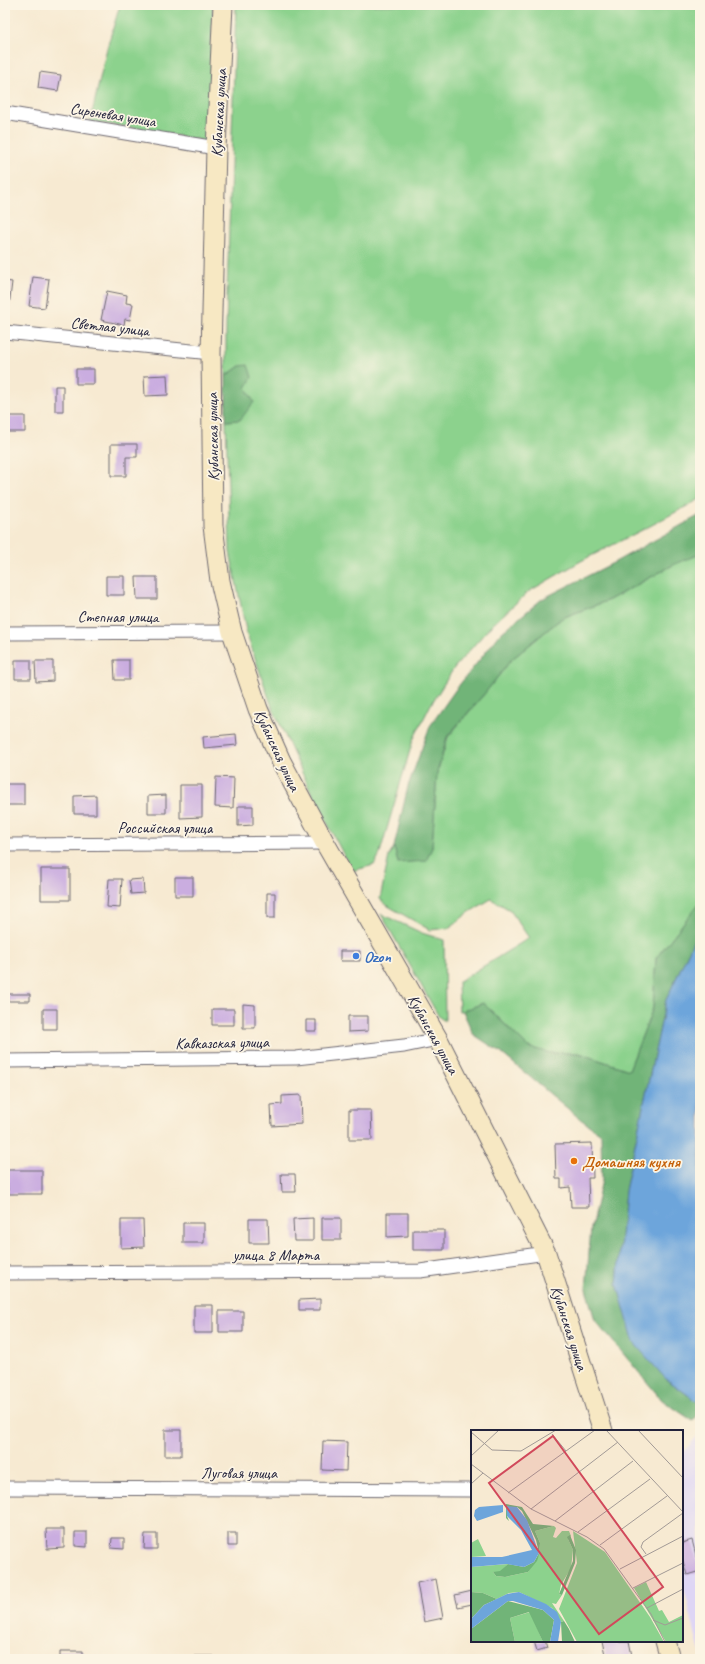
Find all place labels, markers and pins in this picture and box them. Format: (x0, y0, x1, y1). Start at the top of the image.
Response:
place label: Ozon (364, 947, 391, 967)
marker: Ozon (351, 951, 361, 961)
place label: Домашняя кухня (582, 1152, 682, 1172)
marker: Домашняя кухня (569, 1156, 579, 1166)

